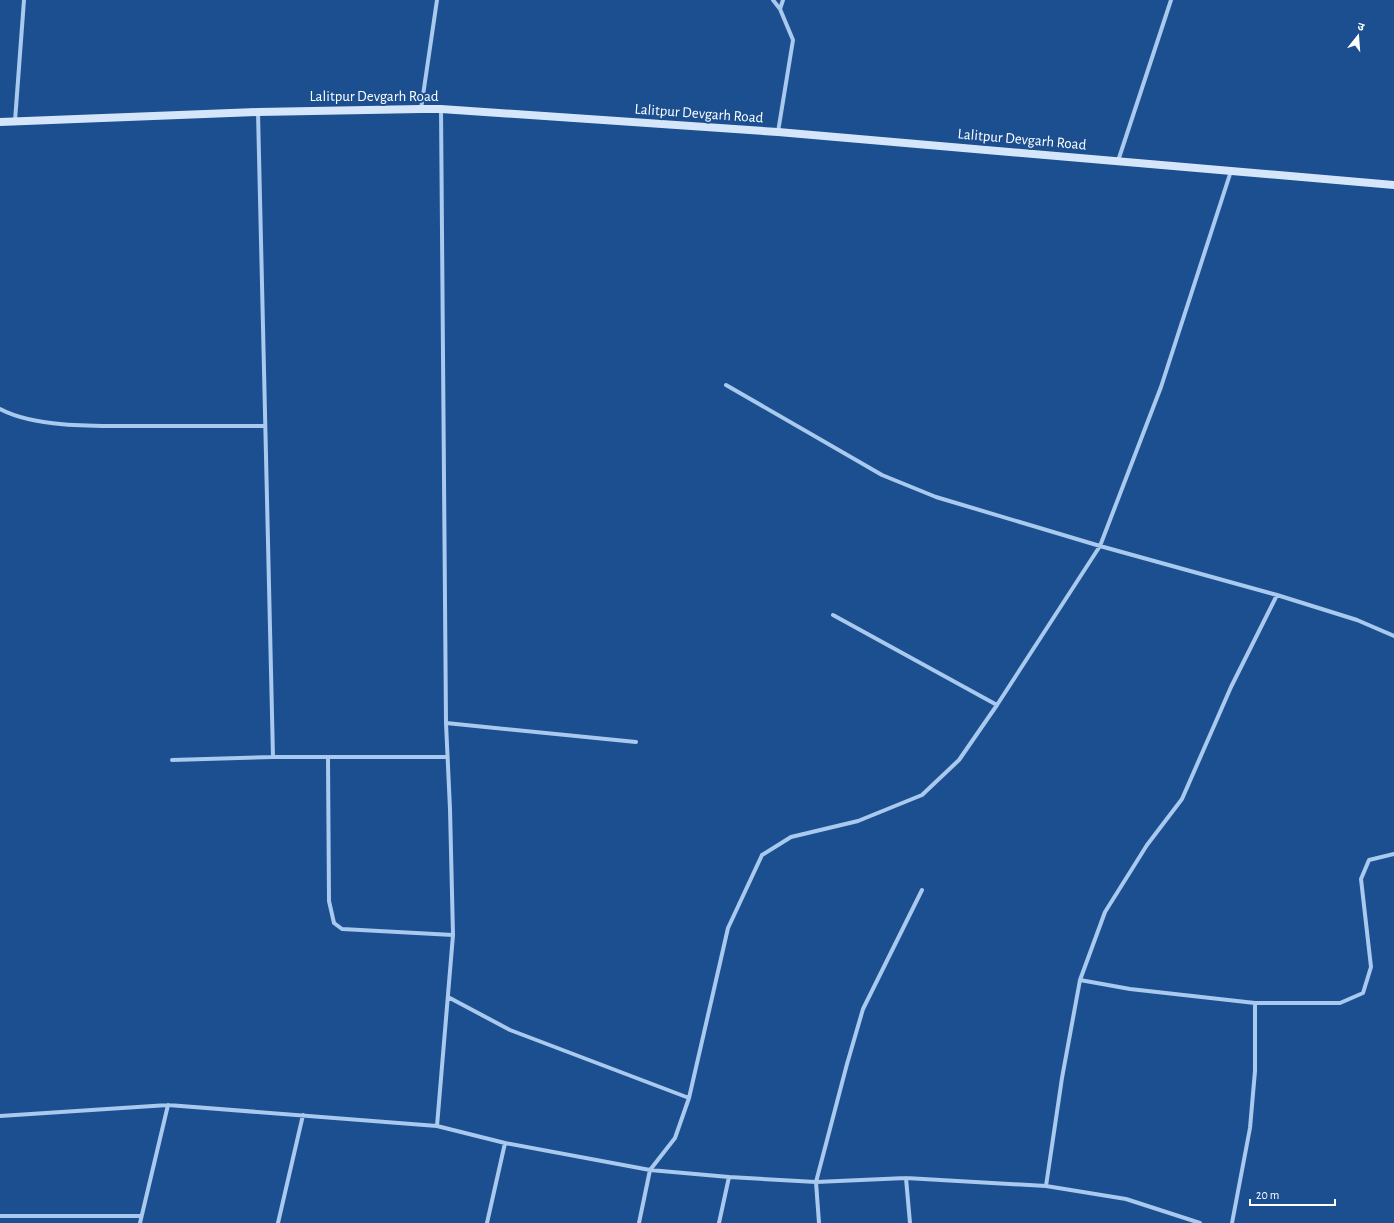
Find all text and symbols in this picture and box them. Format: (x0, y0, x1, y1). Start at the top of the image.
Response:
north arrow (1338, 16, 1378, 56)
text: उ (1356, 21, 1366, 33)
street label: Lalitpur Devgarh Road (309, 89, 439, 104)
street label: Lalitpur Devgarh Road (634, 102, 764, 126)
street label: Lalitpur Devgarh Road (957, 126, 1087, 153)
scale bar (1250, 1181, 1335, 1207)
text: 20 m (1256, 1189, 1279, 1201)

